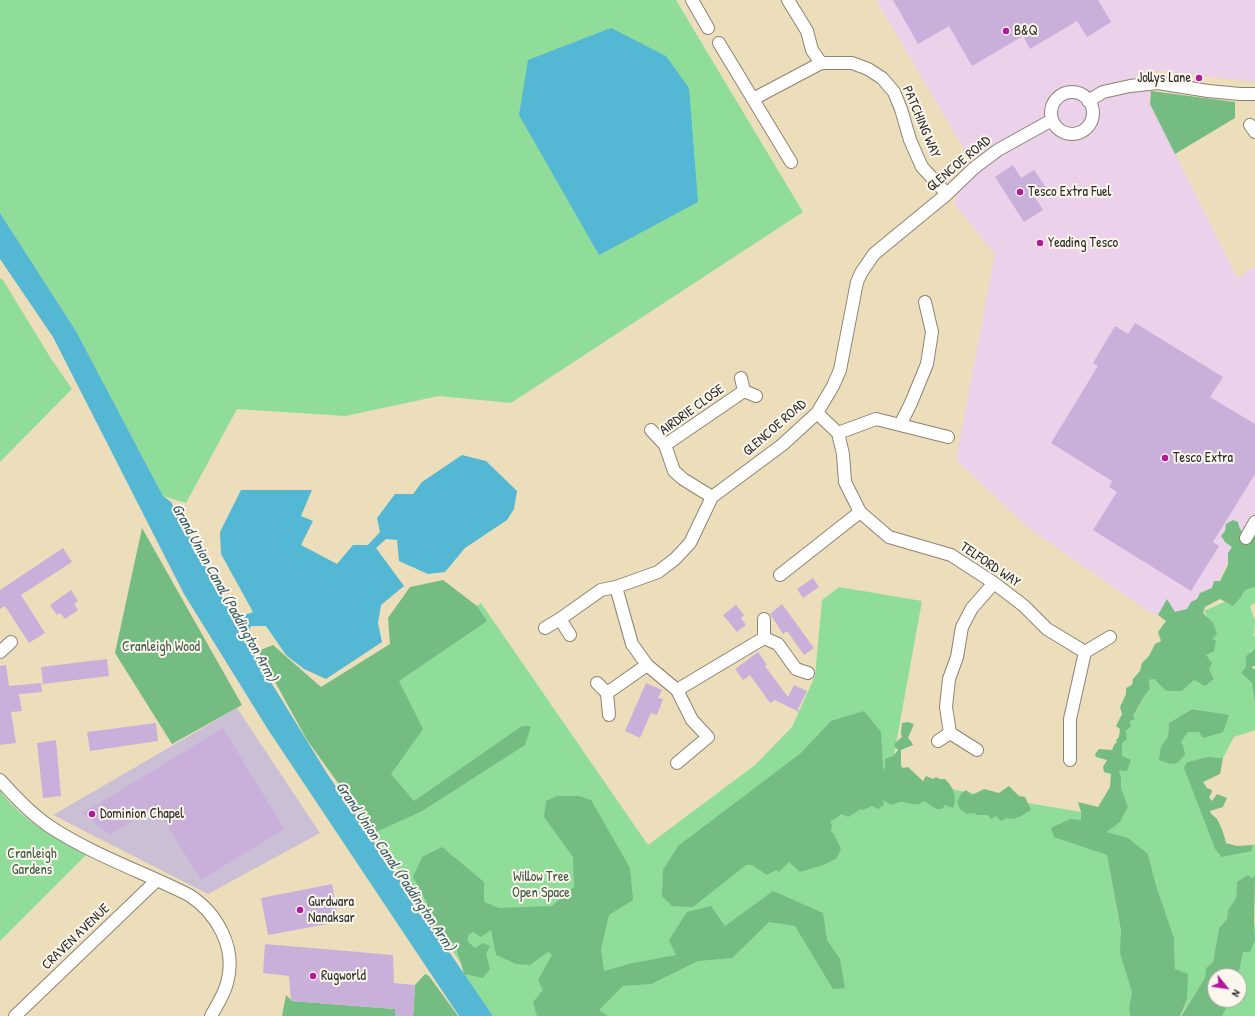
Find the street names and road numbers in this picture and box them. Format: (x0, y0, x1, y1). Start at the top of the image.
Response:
street label: PATCHING WAY (898, 83, 944, 161)
street label: GLENCOE ROAD (924, 132, 994, 196)
street label: AIRDRIE CLOSE (657, 381, 727, 439)
street label: GLENCOE ROAD (740, 396, 810, 460)
street label: TELFORD WAY (957, 539, 1023, 591)
street label: CRAVEN AVENUE (39, 900, 113, 974)

